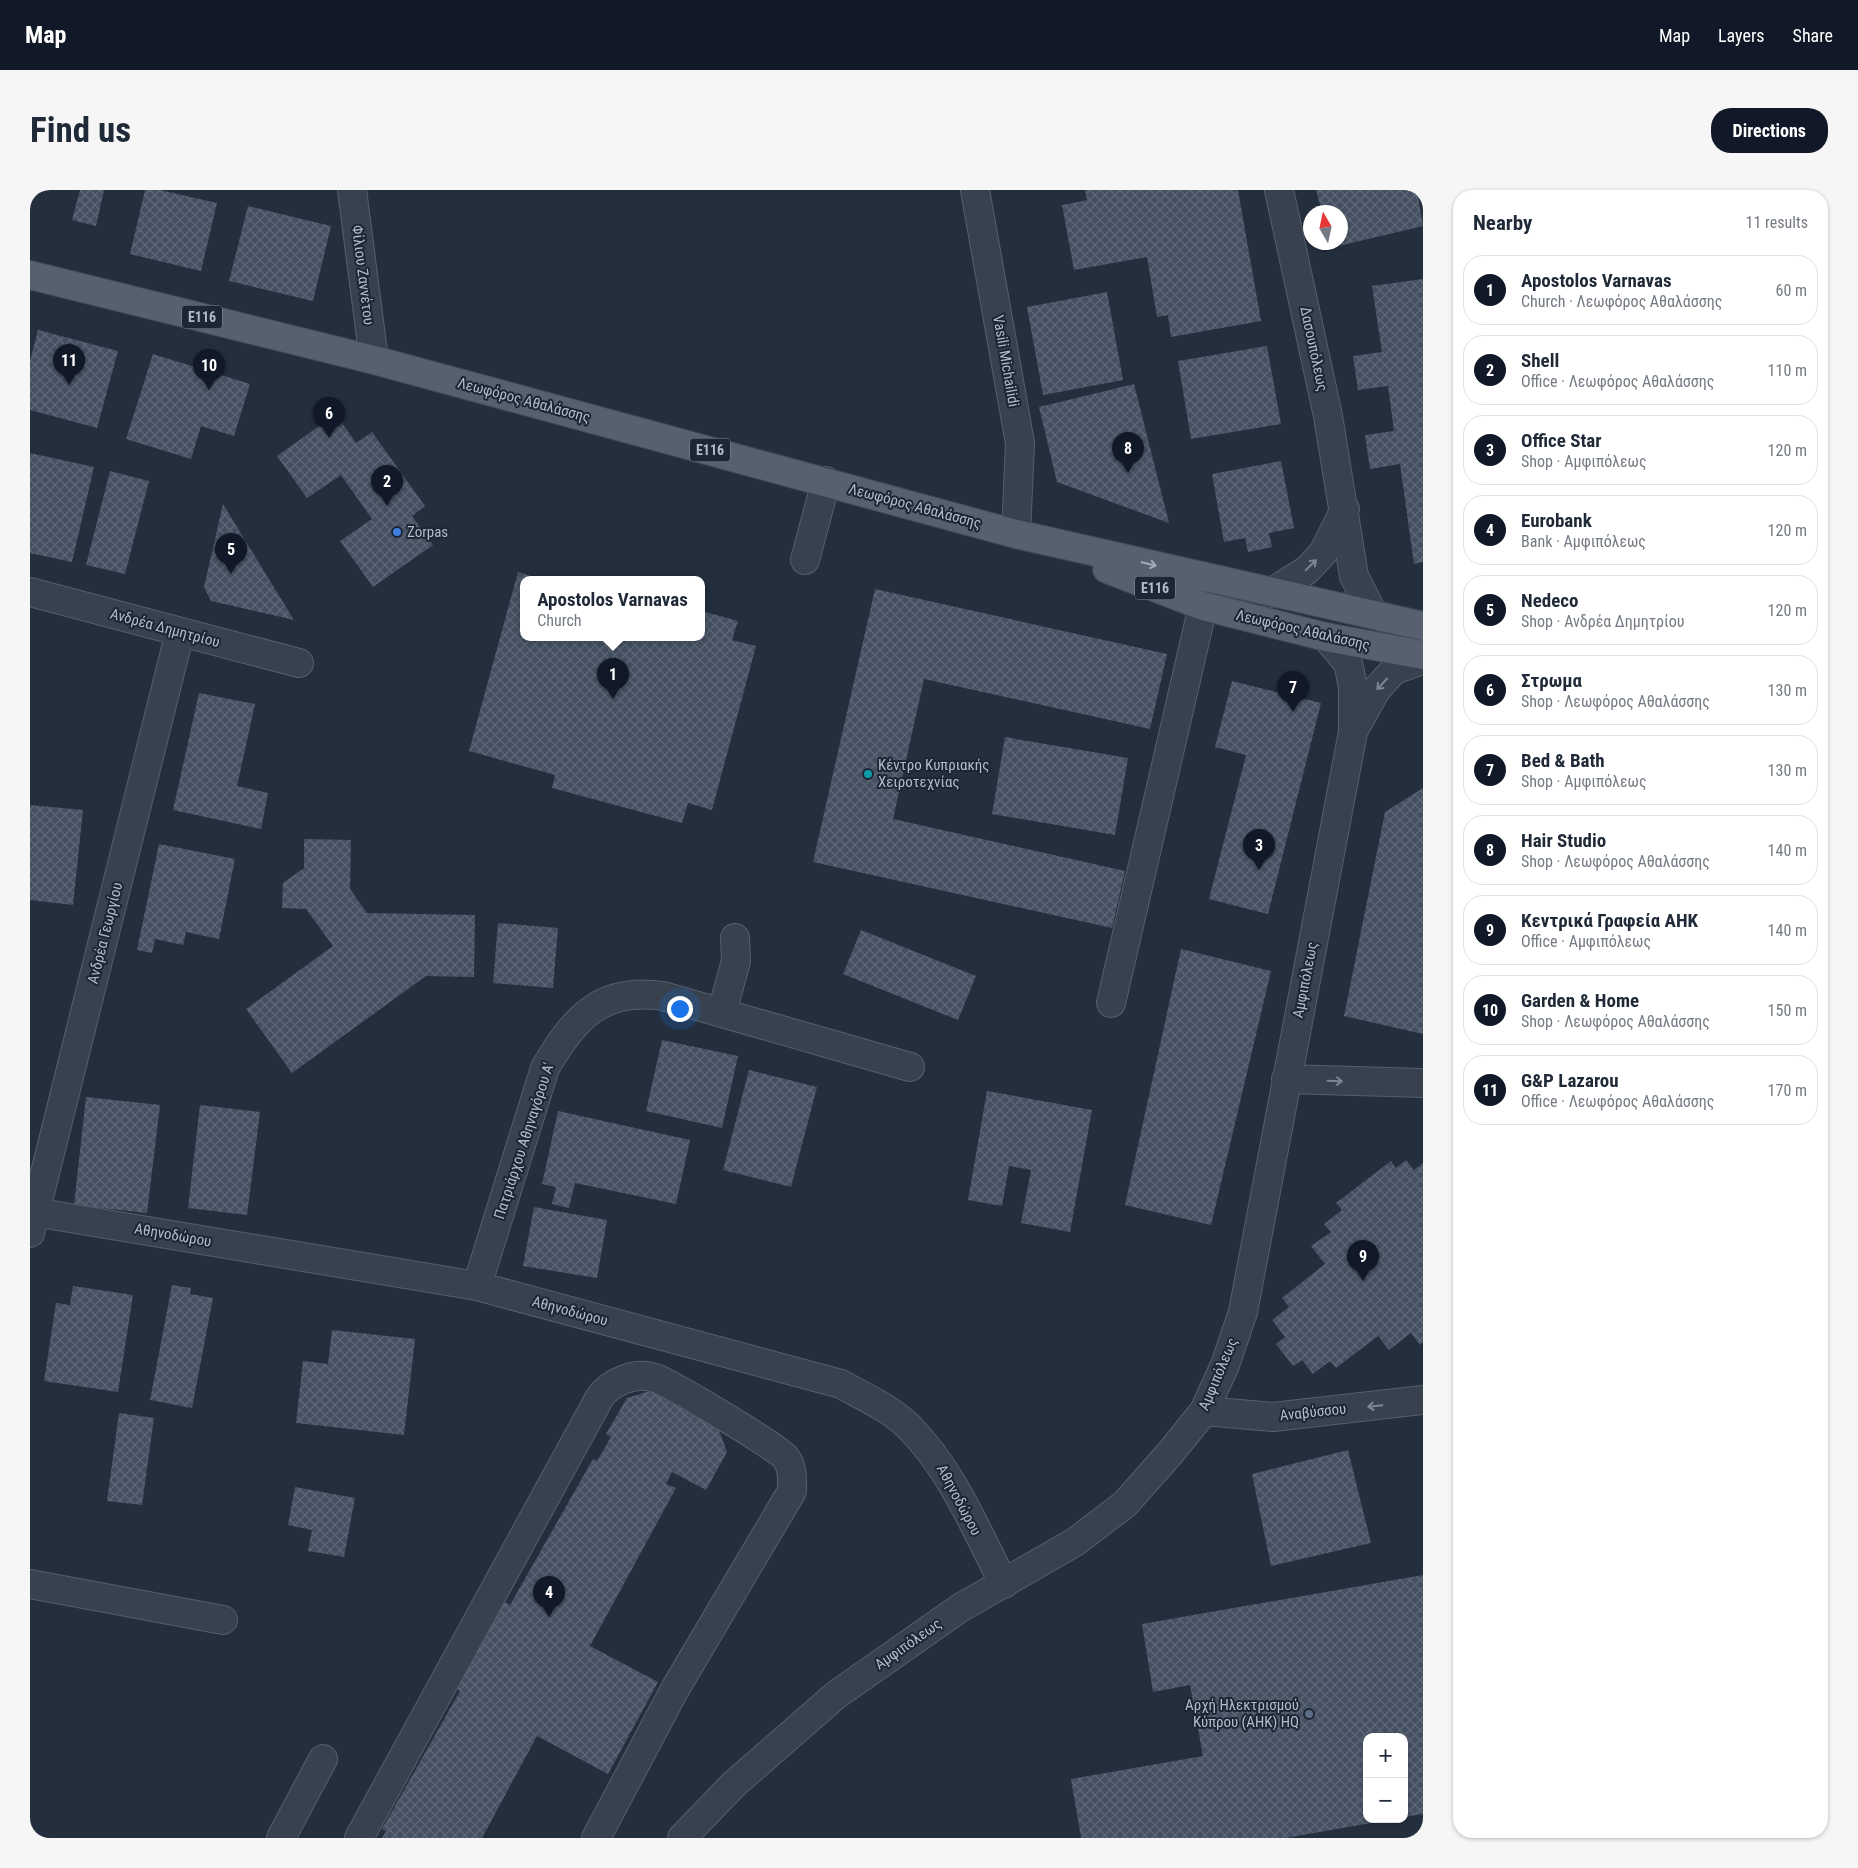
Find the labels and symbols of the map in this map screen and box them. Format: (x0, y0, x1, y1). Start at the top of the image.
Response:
north arrow (1303, 205, 1348, 250)
street label: Φίλιου Ζαννέτου (348, 224, 378, 326)
road number: E116 (182, 305, 222, 328)
street label: Δασουπόλεως (1296, 305, 1332, 393)
street label: Vasili Michailidi (989, 314, 1023, 408)
pin: 11 (53, 344, 85, 385)
pin: 10 (193, 349, 225, 390)
street label: Λεωφόρος Αθαλάσσης (456, 374, 592, 426)
pin: 6 (313, 397, 345, 438)
pin: 8 (1112, 432, 1144, 473)
road number: E116 (690, 438, 730, 462)
pin: 2 (371, 465, 403, 506)
street label: Λεωφόρος Αθαλάσσης (847, 480, 983, 532)
place label: Zorpas (407, 523, 448, 541)
marker: Zorpas (391, 526, 403, 538)
pin: 5 (215, 533, 247, 574)
one-way arrow (1305, 559, 1317, 571)
one-way arrow (1141, 560, 1157, 569)
road number: E116 (1135, 576, 1175, 599)
street label: Ανδρέα Δημητρίου (108, 605, 222, 651)
street label: Λεωφόρος Αθαλάσσης (1234, 606, 1372, 654)
pin: 1 (597, 658, 629, 699)
pin: 7 (1277, 671, 1309, 712)
one-way arrow (1376, 677, 1388, 690)
place label: Κέντρο Κυπριακής Χειροτεχνίας (878, 756, 989, 791)
marker: Κέντρο Κυπριακής Χειροτεχνίας (862, 768, 874, 780)
pin: 3 (1243, 829, 1275, 870)
street label: Ανδρέα Γεωργίου (84, 880, 126, 986)
street label: Αμφιπόλεως (1289, 940, 1321, 1020)
your location (667, 996, 693, 1022)
street label: Πατριάρχου Αθηναγόρου Α' (490, 1060, 558, 1222)
one-way arrow (1326, 1076, 1343, 1086)
street label: Αθηνοδώρου (133, 1219, 213, 1251)
pin: 9 (1347, 1240, 1379, 1281)
street label: Αθηνοδώρου (530, 1292, 610, 1330)
street label: Αμφιπόλεως (1195, 1335, 1241, 1413)
street label: Αναβύσσου (1279, 1400, 1347, 1424)
one-way arrow (1367, 1401, 1383, 1411)
street label: Αθηνοδώρου (933, 1461, 985, 1539)
pin: 4 (533, 1576, 565, 1617)
street label: Αμφιπόλεως (871, 1614, 945, 1674)
place label: Αρχή Ηλεκτρισμού Κύπρου (ΑΗΚ) HQ (1185, 1696, 1299, 1731)
marker: Αρχή Ηλεκτρισμού Κύπρου (ΑΗΚ) HQ (1303, 1708, 1315, 1720)

